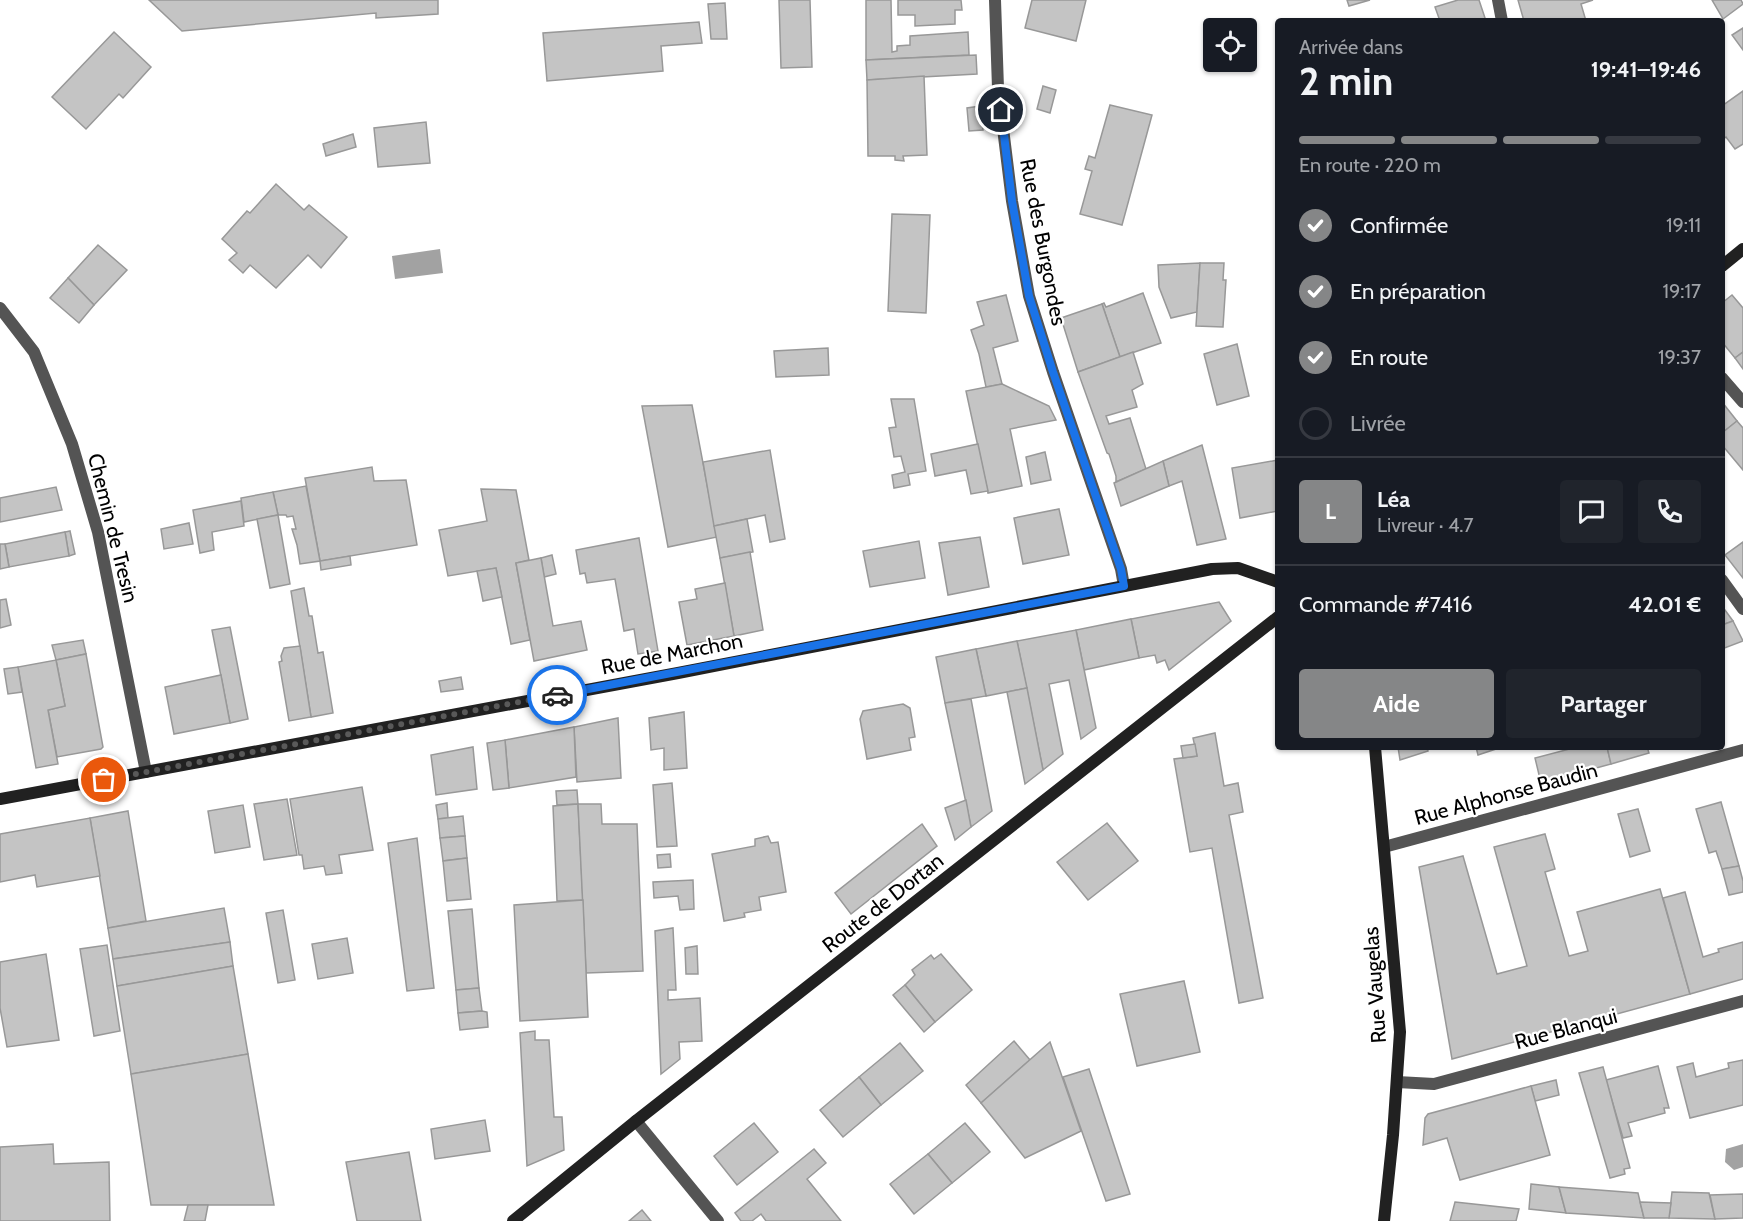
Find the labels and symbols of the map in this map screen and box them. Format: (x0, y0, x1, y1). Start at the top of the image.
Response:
pin (975, 84, 1026, 135)
street label: Rue des Burgondes (1015, 156, 1072, 328)
street label: Chemin de Tresin (83, 451, 144, 605)
street label: Rue de Marchon (599, 628, 745, 679)
courier (527, 665, 587, 725)
pin (78, 754, 129, 805)
street label: Rue Alphonse Baudin (1412, 757, 1600, 830)
street label: Route de Dortan (817, 848, 948, 958)
street label: Rue Vaugelas (1358, 926, 1391, 1044)
street label: Rue Blanqui (1512, 1003, 1620, 1054)

